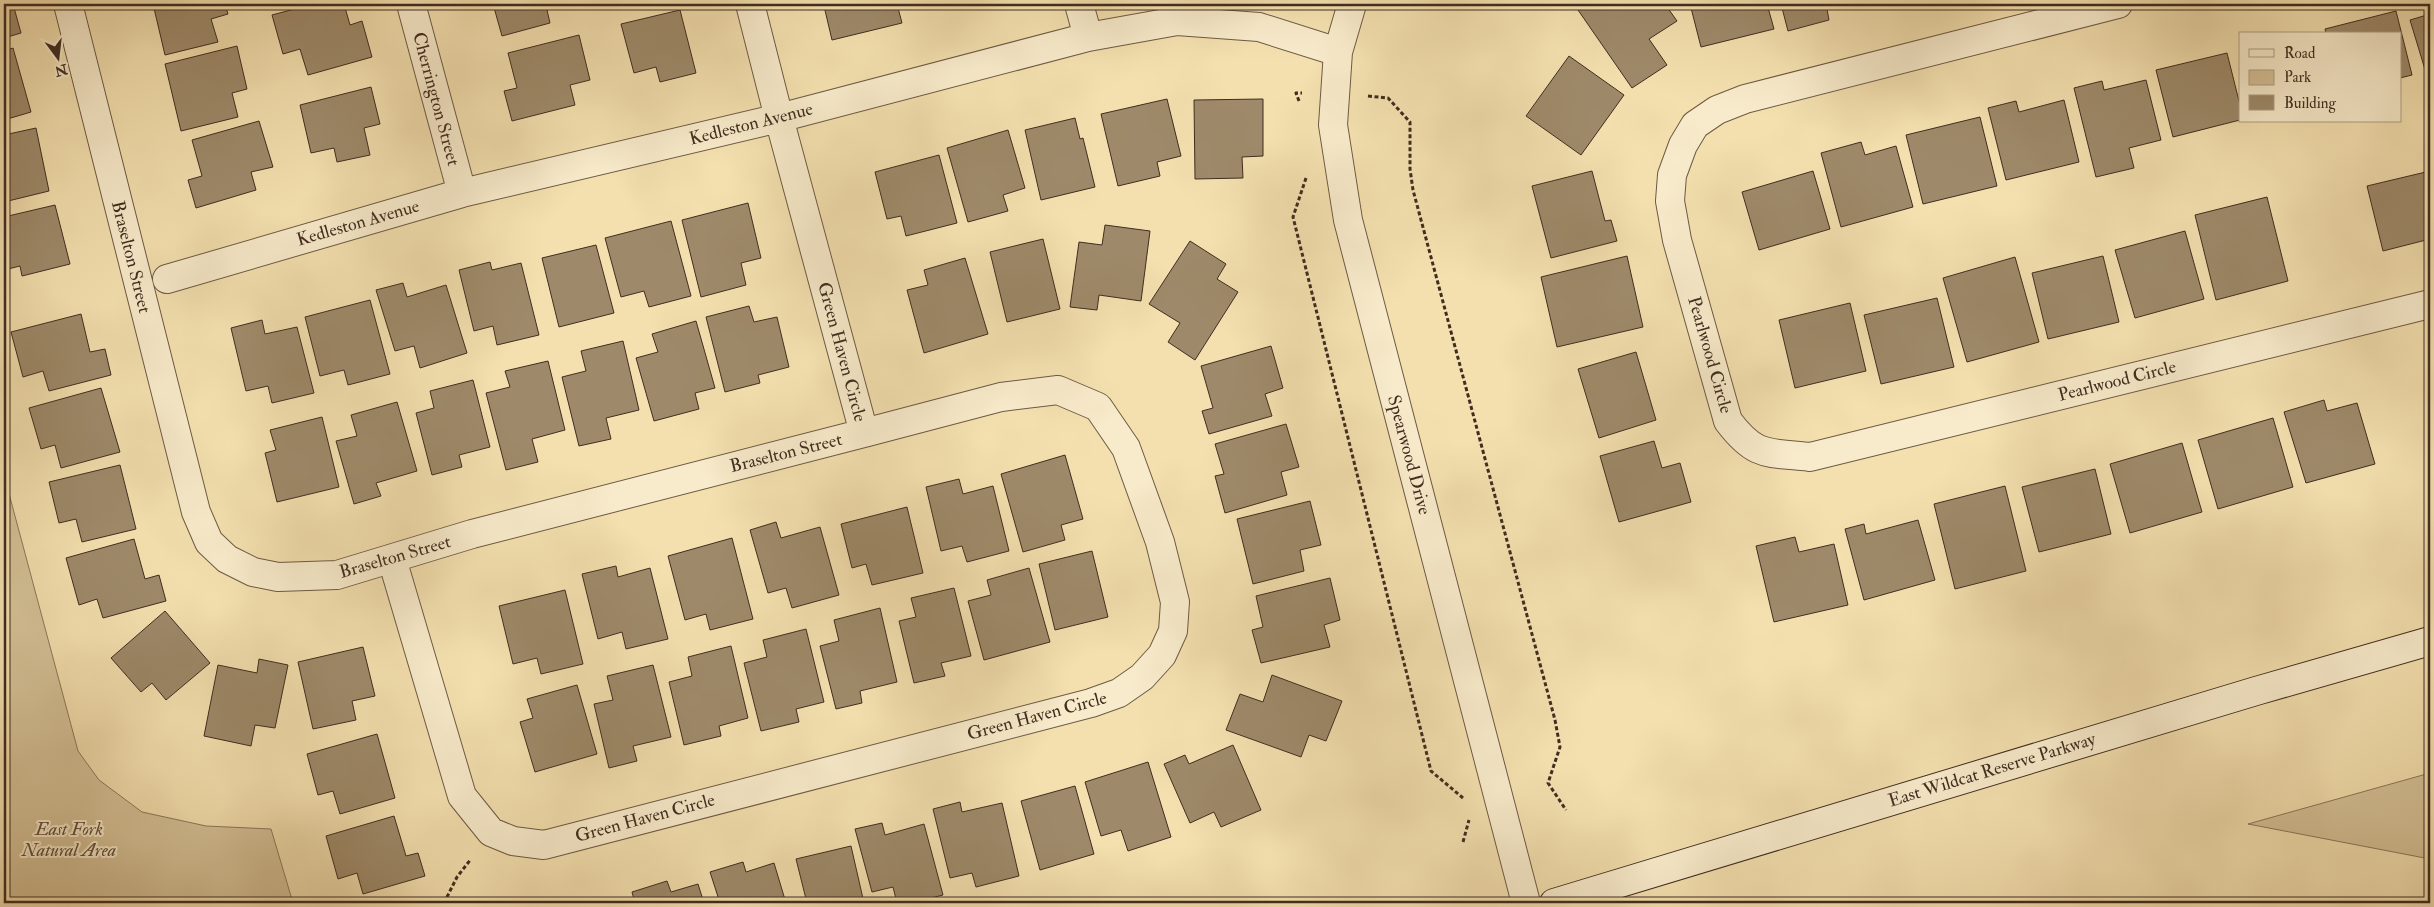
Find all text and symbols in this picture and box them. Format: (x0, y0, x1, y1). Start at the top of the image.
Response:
street label: Cherrington Street (407, 30, 465, 168)
north arrow (32, 32, 82, 82)
legend (2239, 32, 2402, 122)
text: Road (2284, 44, 2316, 63)
text: N (53, 60, 70, 80)
text: Park (2284, 68, 2311, 87)
text: Building (2284, 94, 2336, 113)
street label: Kedleston Avenue (687, 97, 816, 150)
street label: Kedleston Avenue (294, 194, 422, 252)
street label: Braselton Street (106, 198, 156, 316)
street label: Green Haven Circle (812, 280, 872, 425)
street label: Pearlwood Circle (1682, 294, 1738, 417)
street label: Pearlwood Circle (2056, 355, 2179, 407)
street label: Spearwood Drive (1382, 393, 1436, 518)
street label: Braselton Street (727, 428, 845, 478)
street label: Braselton Street (337, 530, 454, 584)
street label: Green Haven Circle (965, 686, 1110, 746)
street label: East Wildcat Reserve Parkway (1886, 727, 2099, 813)
street label: Green Haven Circle (573, 788, 718, 848)
park label: East Fork Natural Area (21, 818, 116, 862)

